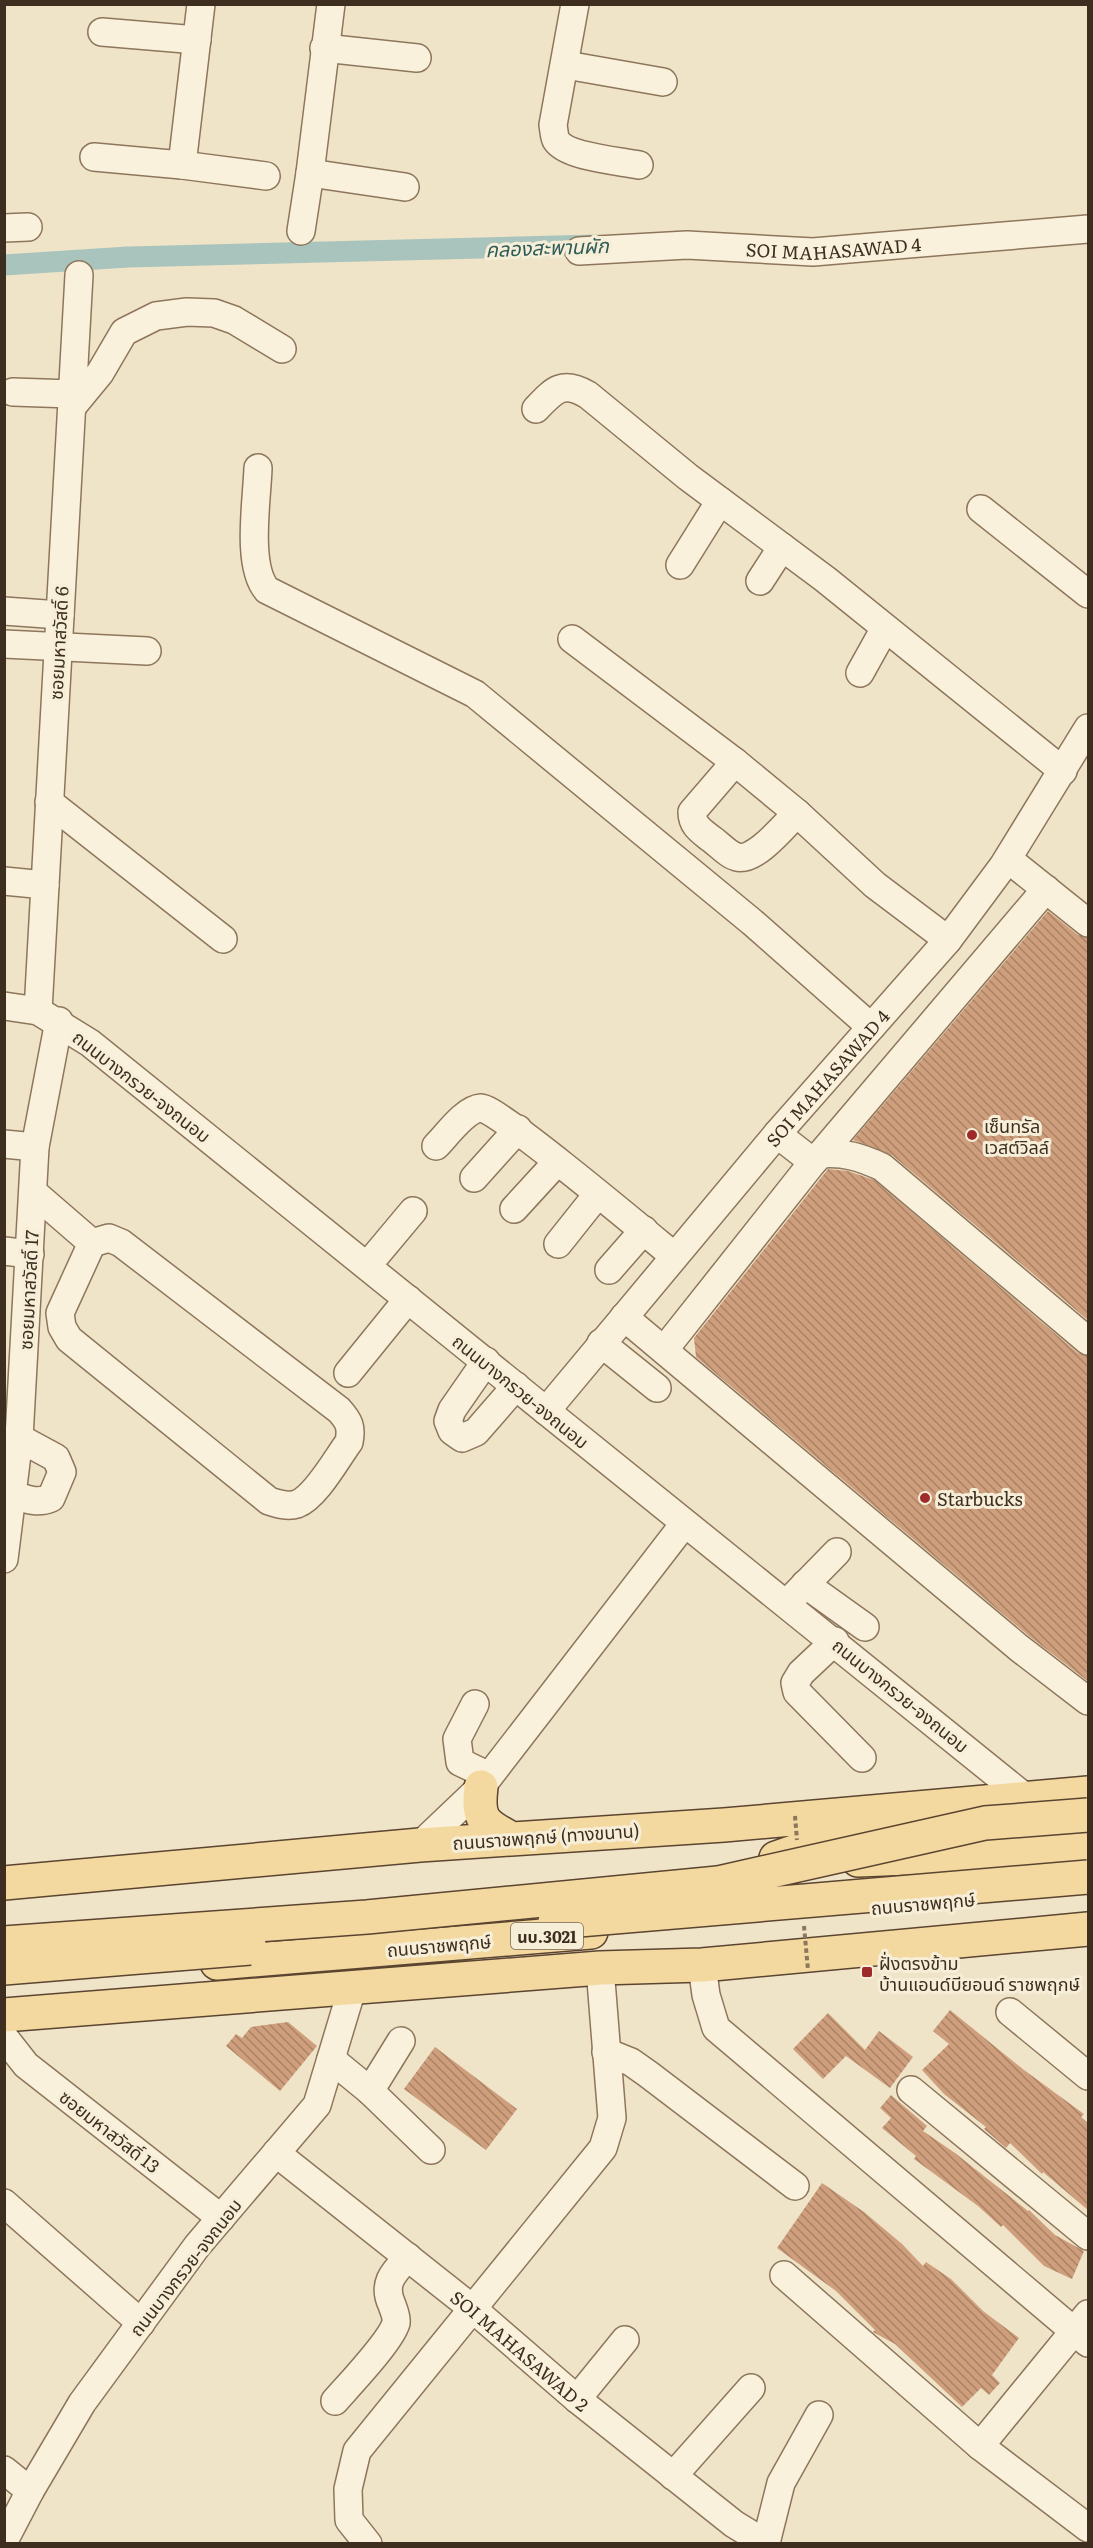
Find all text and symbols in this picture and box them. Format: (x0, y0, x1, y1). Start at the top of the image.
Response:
water label: คลองสะพานผัก (485, 229, 610, 263)
street label: SOI MAHASAWAD 4 (745, 230, 922, 265)
street label: ซอยมหาสวัสดิ์ 6 (42, 585, 74, 701)
street label: SOI MAHASAWAD 4 (759, 1003, 895, 1152)
street label: ถนนบางกรวย-จงถนอม (67, 1023, 217, 1149)
place label: เซ็นทรัล เวสต์วิลล์ (984, 1112, 1049, 1160)
marker: เซ็นทรัล เวสต์วิลล์ (965, 1128, 979, 1142)
street label: ซอยมหาสวัสดิ์ 17 (11, 1229, 45, 1351)
street label: ถนนบางกรวย-จงถนอม (447, 1327, 595, 1455)
place label: Starbucks (937, 1485, 1023, 1512)
marker: Starbucks (918, 1491, 932, 1505)
street label: ถนนบางกรวย-จงถนอม (827, 1631, 975, 1759)
street label: ถนนราชพฤกษ์ (ทางขนาน) (452, 1816, 640, 1856)
street label: ถนนราชพฤกษ์ (870, 1885, 976, 1921)
road number: นบ.3021 (511, 1923, 583, 1949)
street label: ถนนราชพฤกษ์ (386, 1927, 492, 1963)
place label: ฝั่งตรงข้าม บ้านแอนด์บียอนด์ ราชพฤกษ์ (879, 1949, 1080, 1997)
marker: ฝั่งตรงข้าม บ้านแอนด์บียอนด์ ราชพฤกษ์ (860, 1965, 874, 1979)
street label: ซอยมหาสวัสดิ์ 13 (54, 2083, 166, 2179)
street label: ถนนบางกรวย-จงถนอม (122, 2192, 248, 2342)
street label: SOI MAHASAWAD 2 (445, 2283, 595, 2417)

